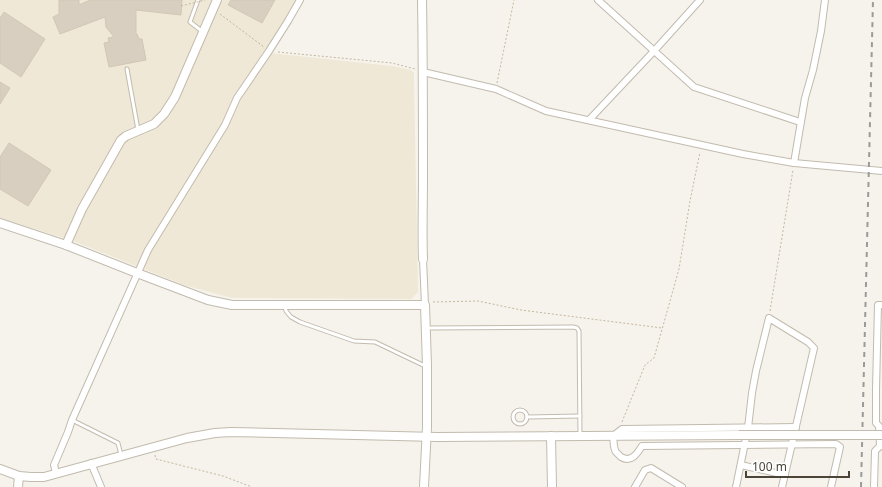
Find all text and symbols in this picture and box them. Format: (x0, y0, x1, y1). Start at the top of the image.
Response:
scale bar (746, 453, 849, 479)
text: 100 m (752, 458, 787, 475)

